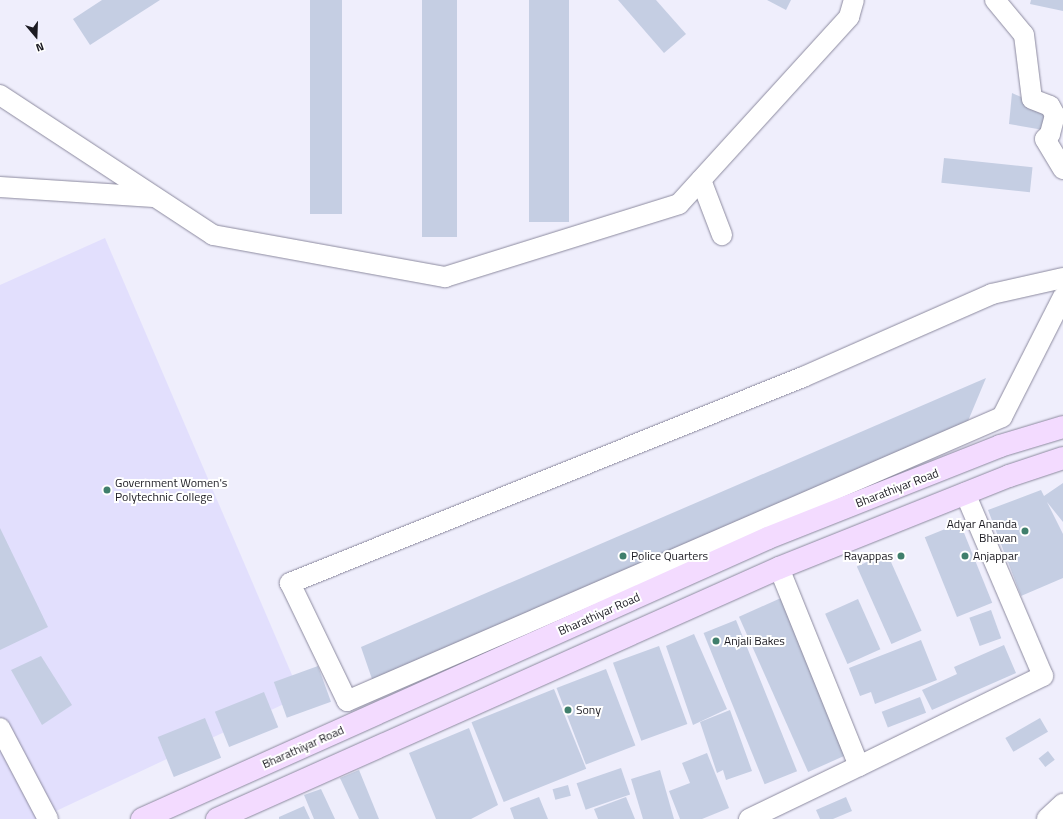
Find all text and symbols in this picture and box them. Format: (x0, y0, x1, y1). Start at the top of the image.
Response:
north arrow (16, 16, 56, 56)
text: N (34, 39, 46, 56)
street label: Bharathiyar Road (853, 466, 941, 510)
place label: Government Women's Polytechnic College (115, 476, 227, 504)
marker: Government Women's Polytechnic College (102, 485, 112, 495)
place label: Adyar Ananda Bhavan (947, 517, 1017, 545)
marker: Adyar Ananda Bhavan (1020, 526, 1030, 536)
place label: Police Quarters (631, 549, 708, 563)
place label: Rayappas (844, 549, 893, 563)
place label: Anjappar (973, 549, 1018, 563)
marker: Police Quarters (618, 551, 628, 561)
marker: Rayappas (896, 551, 906, 561)
marker: Anjappar (960, 551, 970, 561)
street label: Bharathiyar Road (556, 590, 642, 638)
place label: Anjali Bakes (724, 634, 785, 648)
marker: Anjali Bakes (711, 636, 721, 646)
place label: Sony (576, 703, 601, 717)
marker: Sony (563, 705, 573, 715)
street label: Bharathiyar Road (260, 723, 346, 771)

